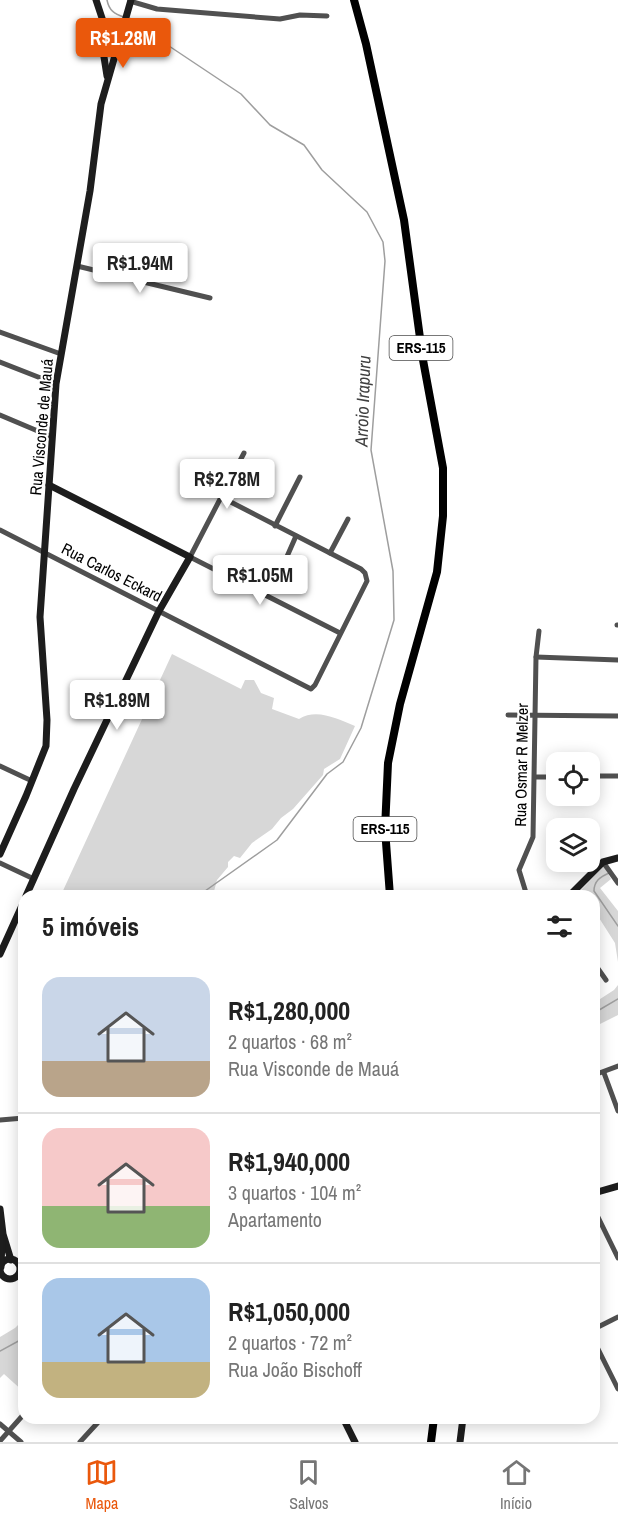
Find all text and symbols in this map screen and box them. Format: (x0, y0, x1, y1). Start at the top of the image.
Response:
pin: R$1.28M (68, 18, 178, 69)
text: R$1.28M (90, 24, 156, 51)
pin: R$1.94M (85, 243, 195, 294)
text: R$1.94M (107, 249, 173, 276)
road number: ERS-115 (390, 336, 452, 360)
water label: Arroio Irapuru (348, 355, 377, 448)
street label: Rua Visconde de Mauá (24, 357, 58, 496)
pin: R$2.78M (172, 459, 282, 510)
text: R$2.78M (194, 465, 260, 492)
street label: Rua Carlos Eckard (58, 537, 166, 607)
pin: R$1.05M (205, 555, 315, 606)
text: R$1.05M (227, 561, 293, 588)
pin: R$1.89M (62, 680, 172, 731)
text: R$1.89M (84, 686, 150, 713)
street label: Rua Osmar R Melzer (509, 703, 533, 827)
map controls (546, 752, 600, 872)
button: locate (546, 752, 600, 806)
road number: ERS-115 (354, 817, 416, 841)
button: layers (546, 818, 600, 872)
text: 5 imóveis (42, 909, 139, 944)
icon: filters (543, 910, 576, 943)
text: R$1,280,000 (228, 993, 350, 1028)
icon: home (90, 1001, 162, 1073)
text: 2 quartos · 68 m² (228, 1028, 352, 1055)
text: Rua Visconde de Mauá (228, 1055, 399, 1082)
text: R$1,940,000 (228, 1144, 350, 1179)
icon: home (90, 1152, 162, 1224)
text: 3 quartos · 104 m² (228, 1179, 361, 1206)
text: Apartamento (228, 1206, 322, 1233)
text: R$1,050,000 (228, 1294, 350, 1329)
icon: home (90, 1302, 162, 1374)
text: 2 quartos · 72 m² (228, 1329, 352, 1356)
text: Rua João Bischoff (228, 1356, 362, 1383)
tab: Mapa (85, 1456, 118, 1514)
tab: Salvos (289, 1456, 329, 1514)
tab: Início (500, 1456, 533, 1514)

